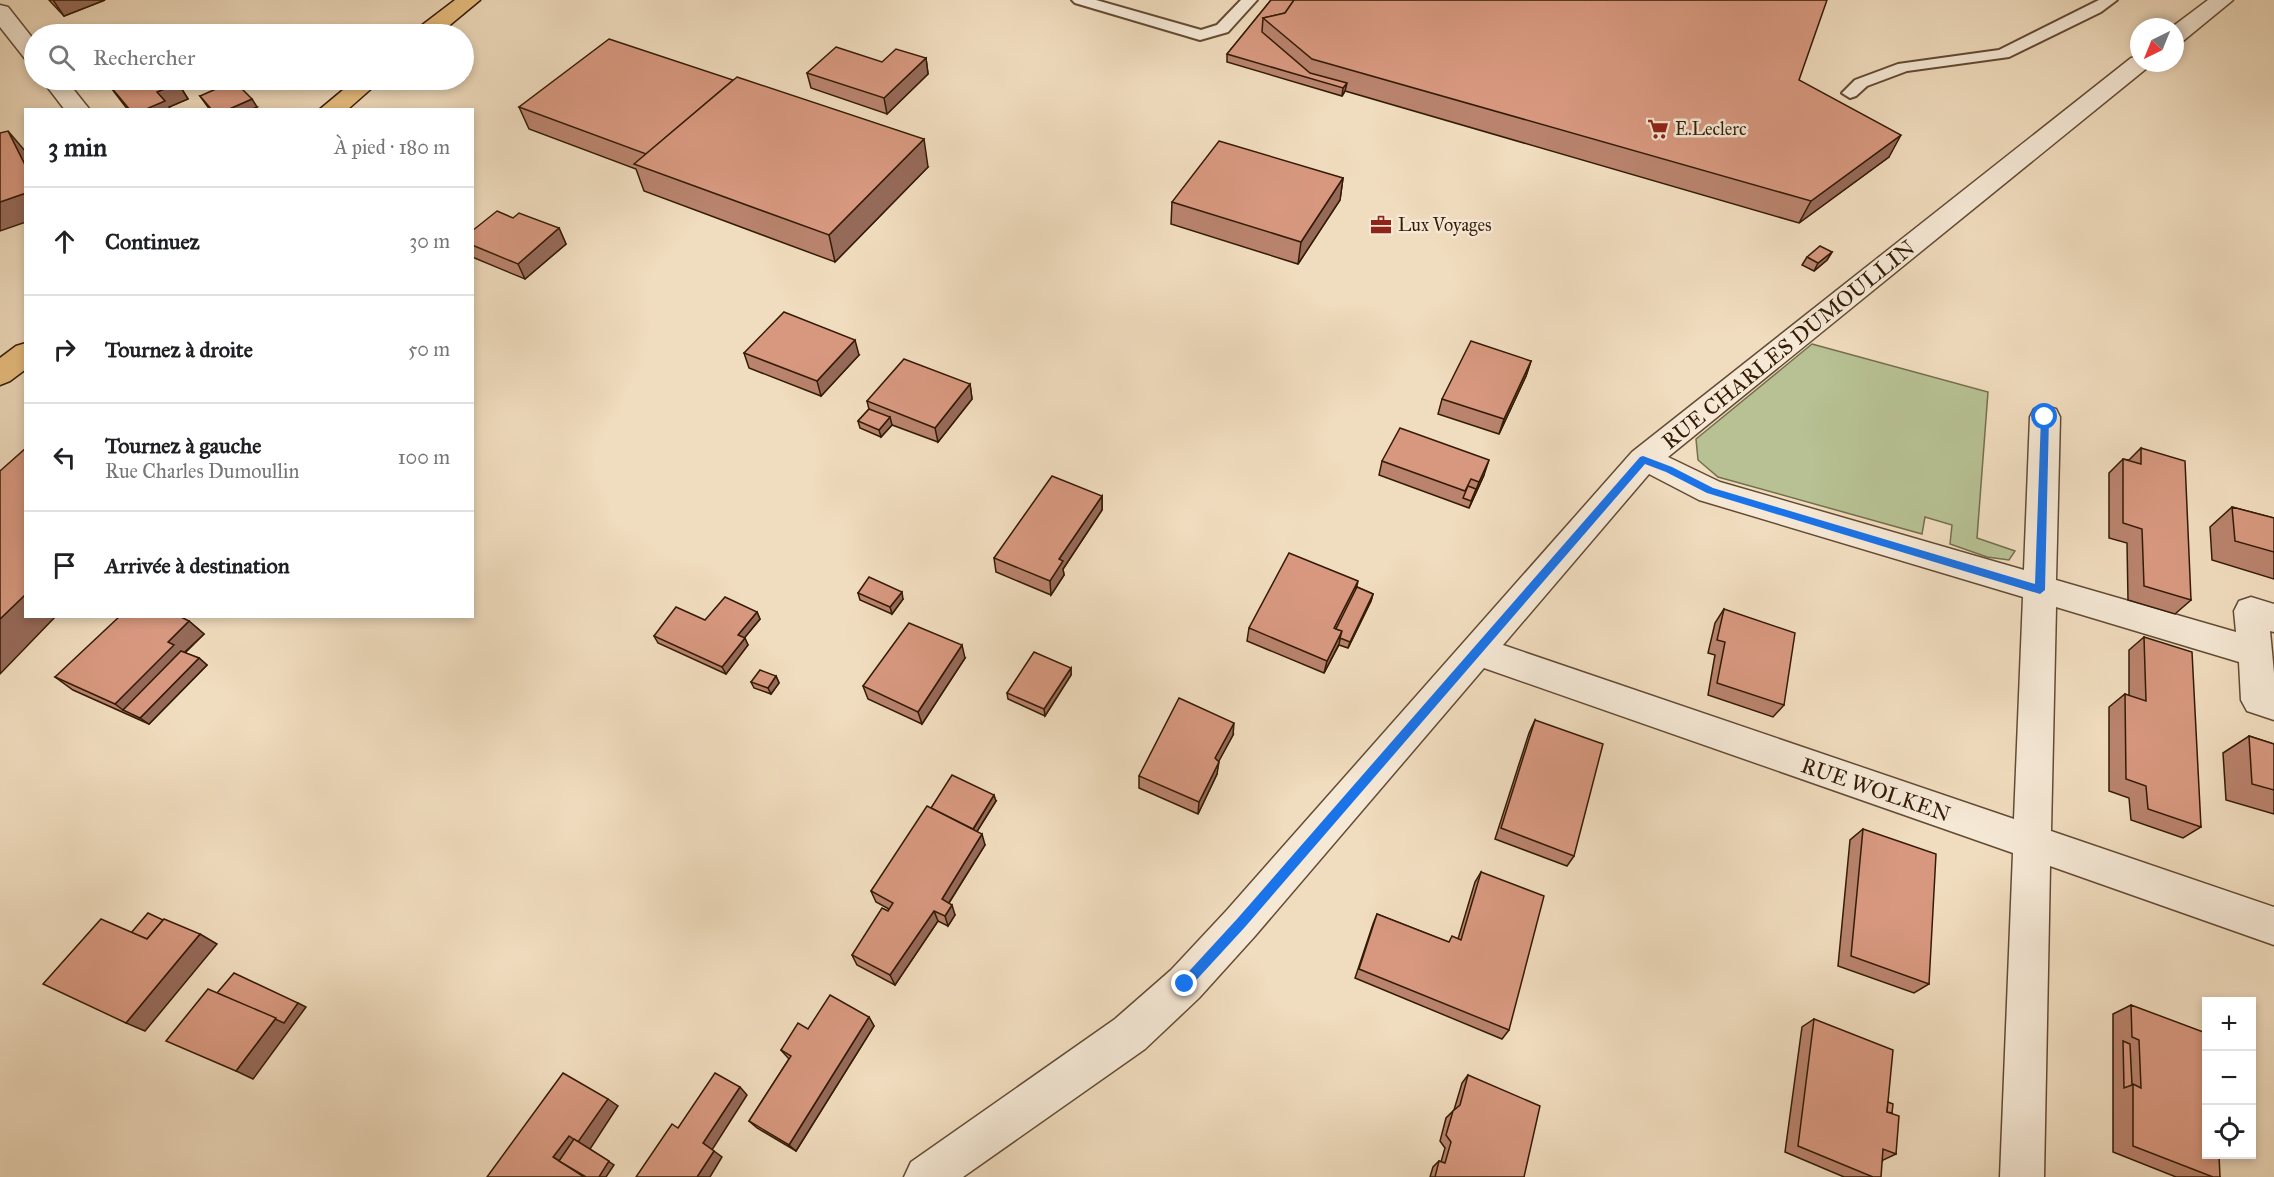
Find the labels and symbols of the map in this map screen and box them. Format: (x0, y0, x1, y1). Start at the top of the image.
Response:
north arrow (2130, 18, 2184, 72)
supermarket icon: E.Leclerc (1646, 117, 1670, 141)
place label: E.Leclerc (1675, 118, 1747, 140)
office icon: Lux Voyages (1369, 213, 1393, 237)
place label: Lux Voyages (1398, 214, 1492, 237)
street label: RUE CHARLES DUMOULLIN (1656, 234, 1921, 455)
route start (2031, 403, 2057, 429)
street label: RUE WOLKEN (1798, 751, 1954, 828)
route end (1171, 970, 1197, 996)

